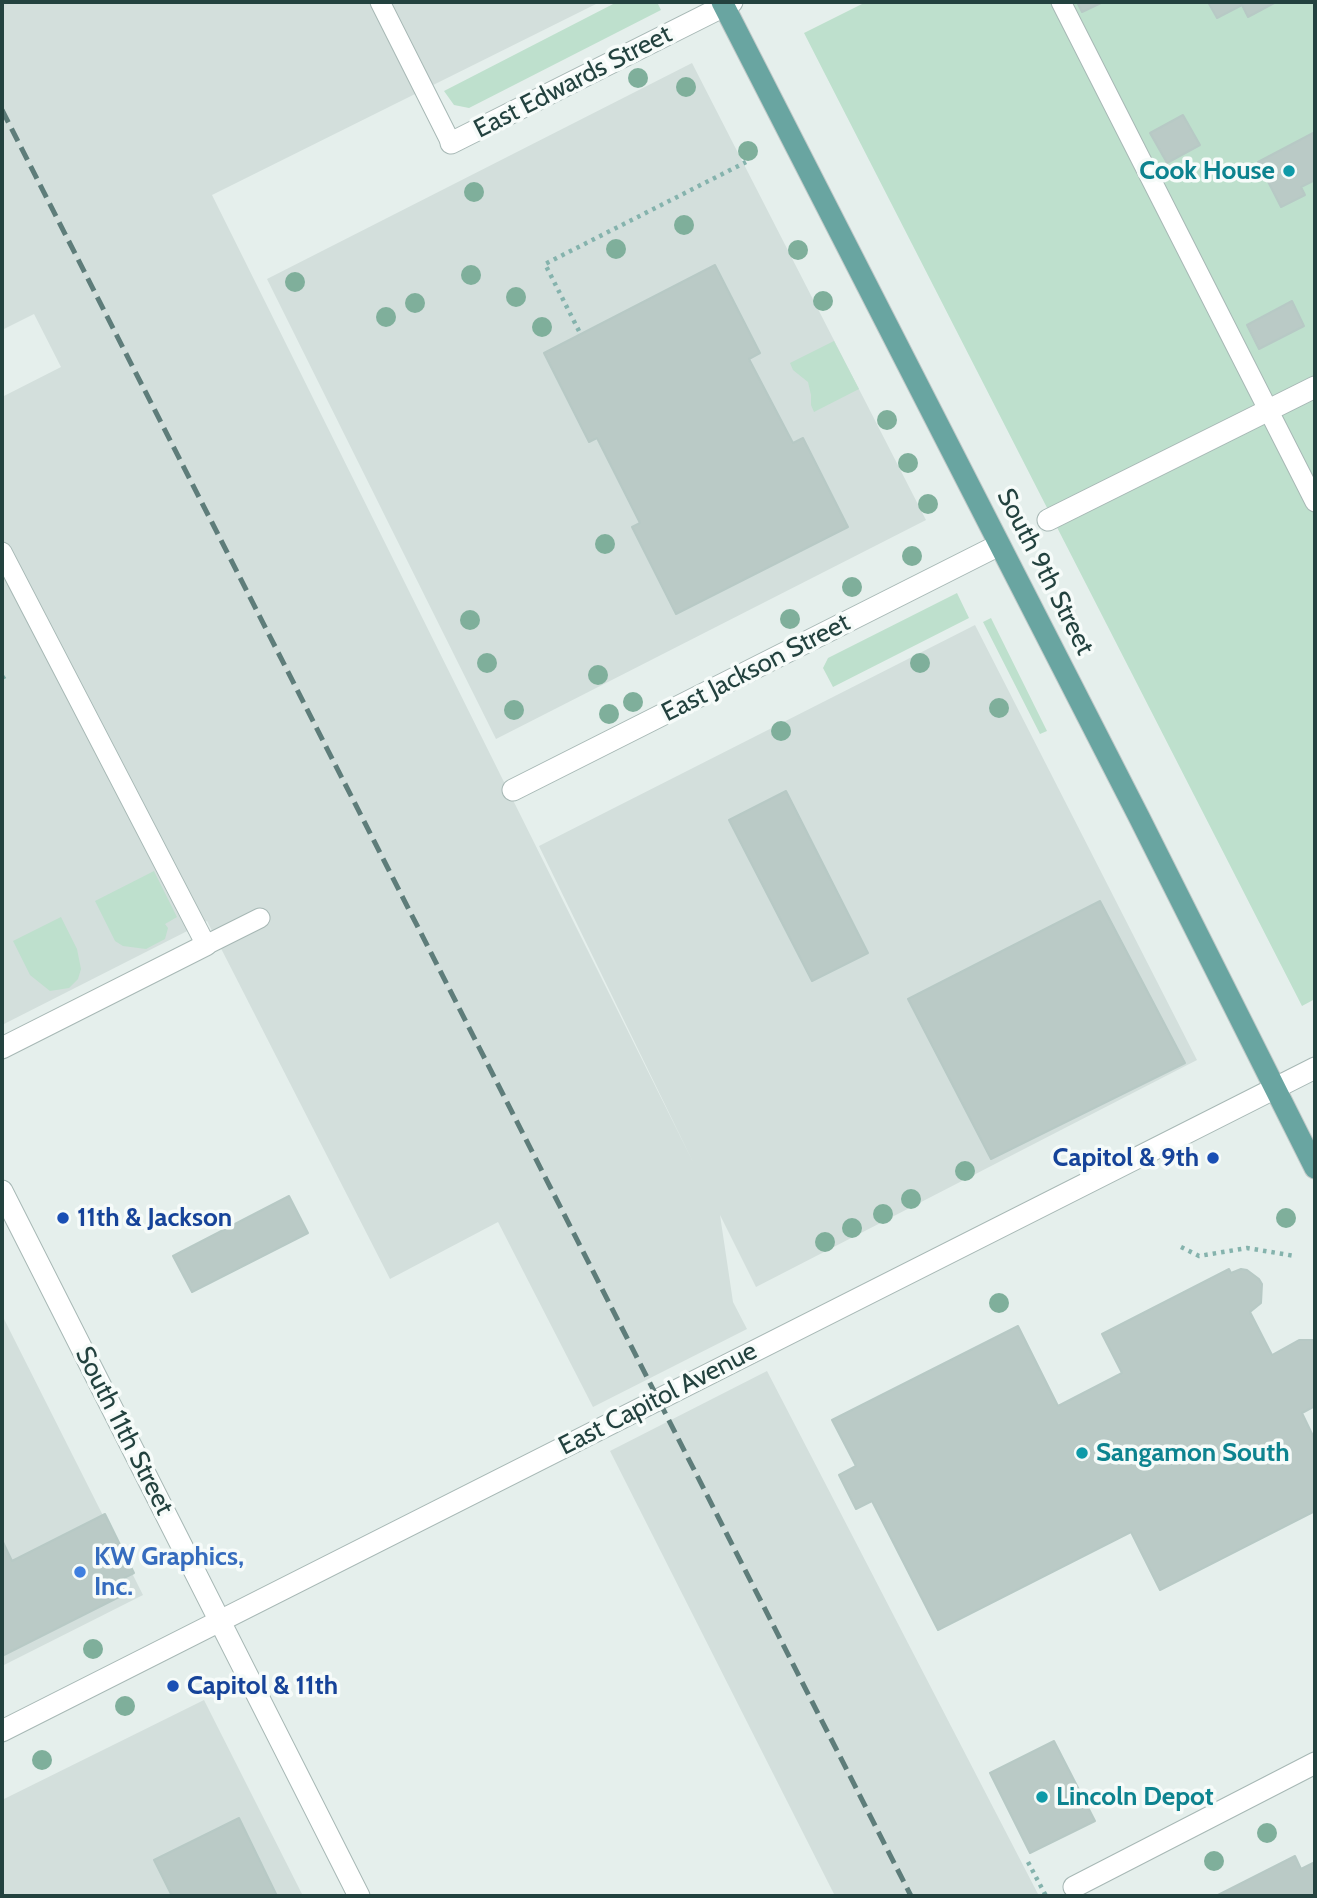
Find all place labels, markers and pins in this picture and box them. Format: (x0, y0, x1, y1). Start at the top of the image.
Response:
place label: Cook House (1139, 155, 1275, 187)
marker: Cook House (1281, 163, 1297, 179)
place label: Capitol & 9th (1053, 1142, 1199, 1174)
marker: Capitol & 9th (1205, 1150, 1221, 1166)
place label: 11th & Jackson (77, 1202, 232, 1234)
marker: 11th & Jackson (55, 1210, 71, 1226)
place label: Sangamon South (1096, 1437, 1289, 1469)
marker: Sangamon South (1074, 1445, 1090, 1461)
place label: KW Graphics, Inc. (94, 1541, 244, 1602)
marker: KW Graphics, Inc. (72, 1564, 88, 1580)
place label: Capitol & 11th (187, 1670, 338, 1702)
marker: Capitol & 11th (165, 1678, 181, 1694)
place label: Lincoln Depot (1056, 1781, 1214, 1813)
marker: Lincoln Depot (1034, 1789, 1050, 1805)

